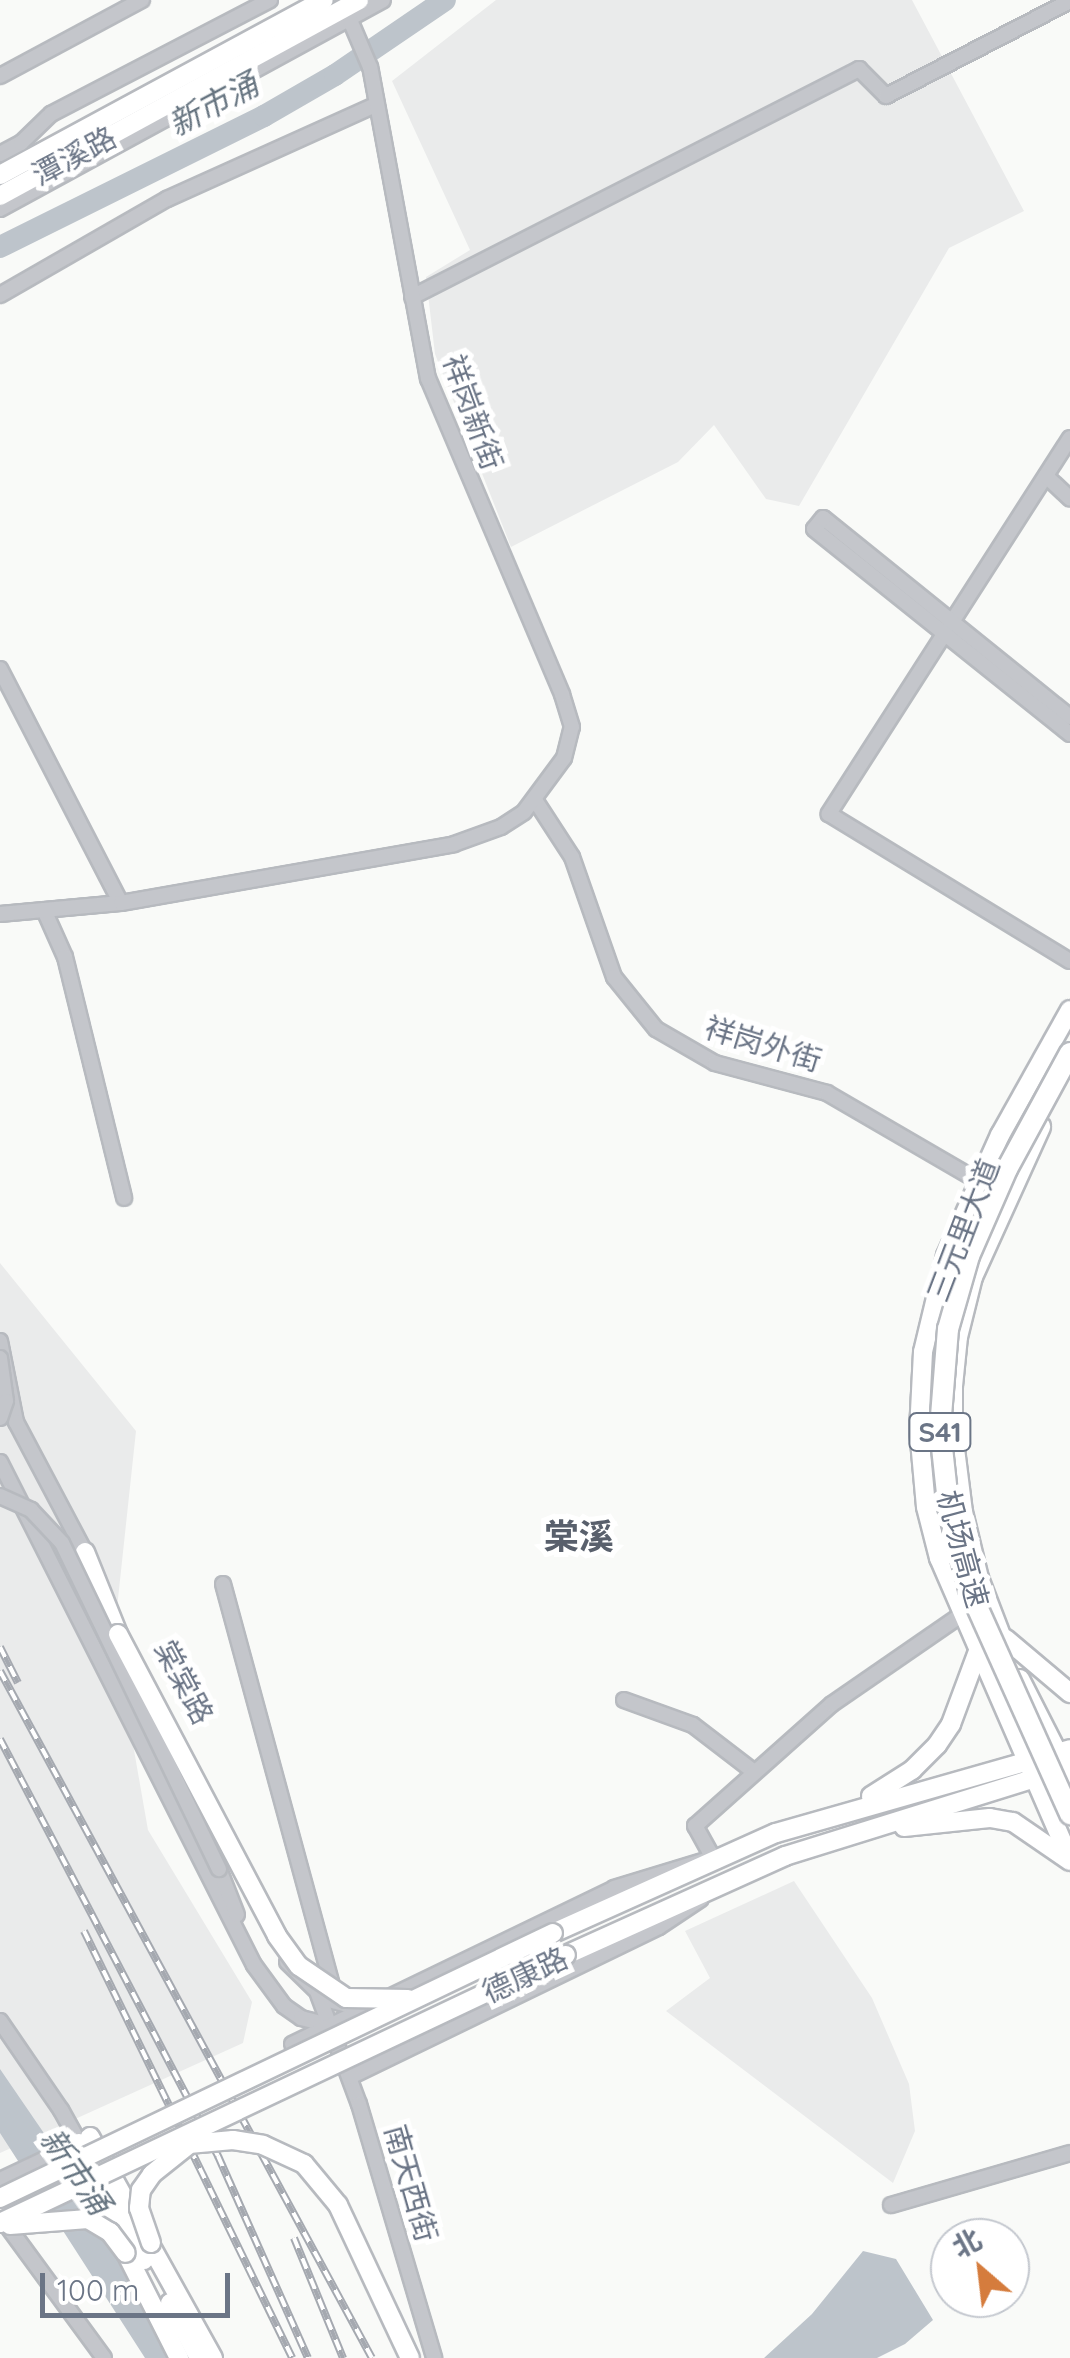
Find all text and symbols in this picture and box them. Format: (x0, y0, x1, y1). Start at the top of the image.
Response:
water label: 新市涌 (162, 65, 264, 143)
street label: 潭溪路 (26, 119, 122, 193)
street label: 祥岗新街 (436, 349, 510, 475)
street label: 祥岗外街 (700, 1009, 826, 1079)
street label: 三元里大道 (919, 1154, 1007, 1306)
road number: S41 (908, 1409, 972, 1455)
street label: 机场高速 (930, 1486, 996, 1612)
district label: 棠溪 (544, 1515, 614, 1557)
street label: 棠棠路 (147, 1634, 221, 1730)
street label: 德康路 (477, 1940, 573, 2010)
street label: 南天西街 (377, 2120, 445, 2246)
water label: 新市涌 (33, 2121, 119, 2221)
north arrow (930, 2218, 1030, 2318)
text: 北 (946, 2221, 987, 2265)
scale bar (45, 2253, 235, 2315)
text: 100 m (57, 2271, 139, 2309)

